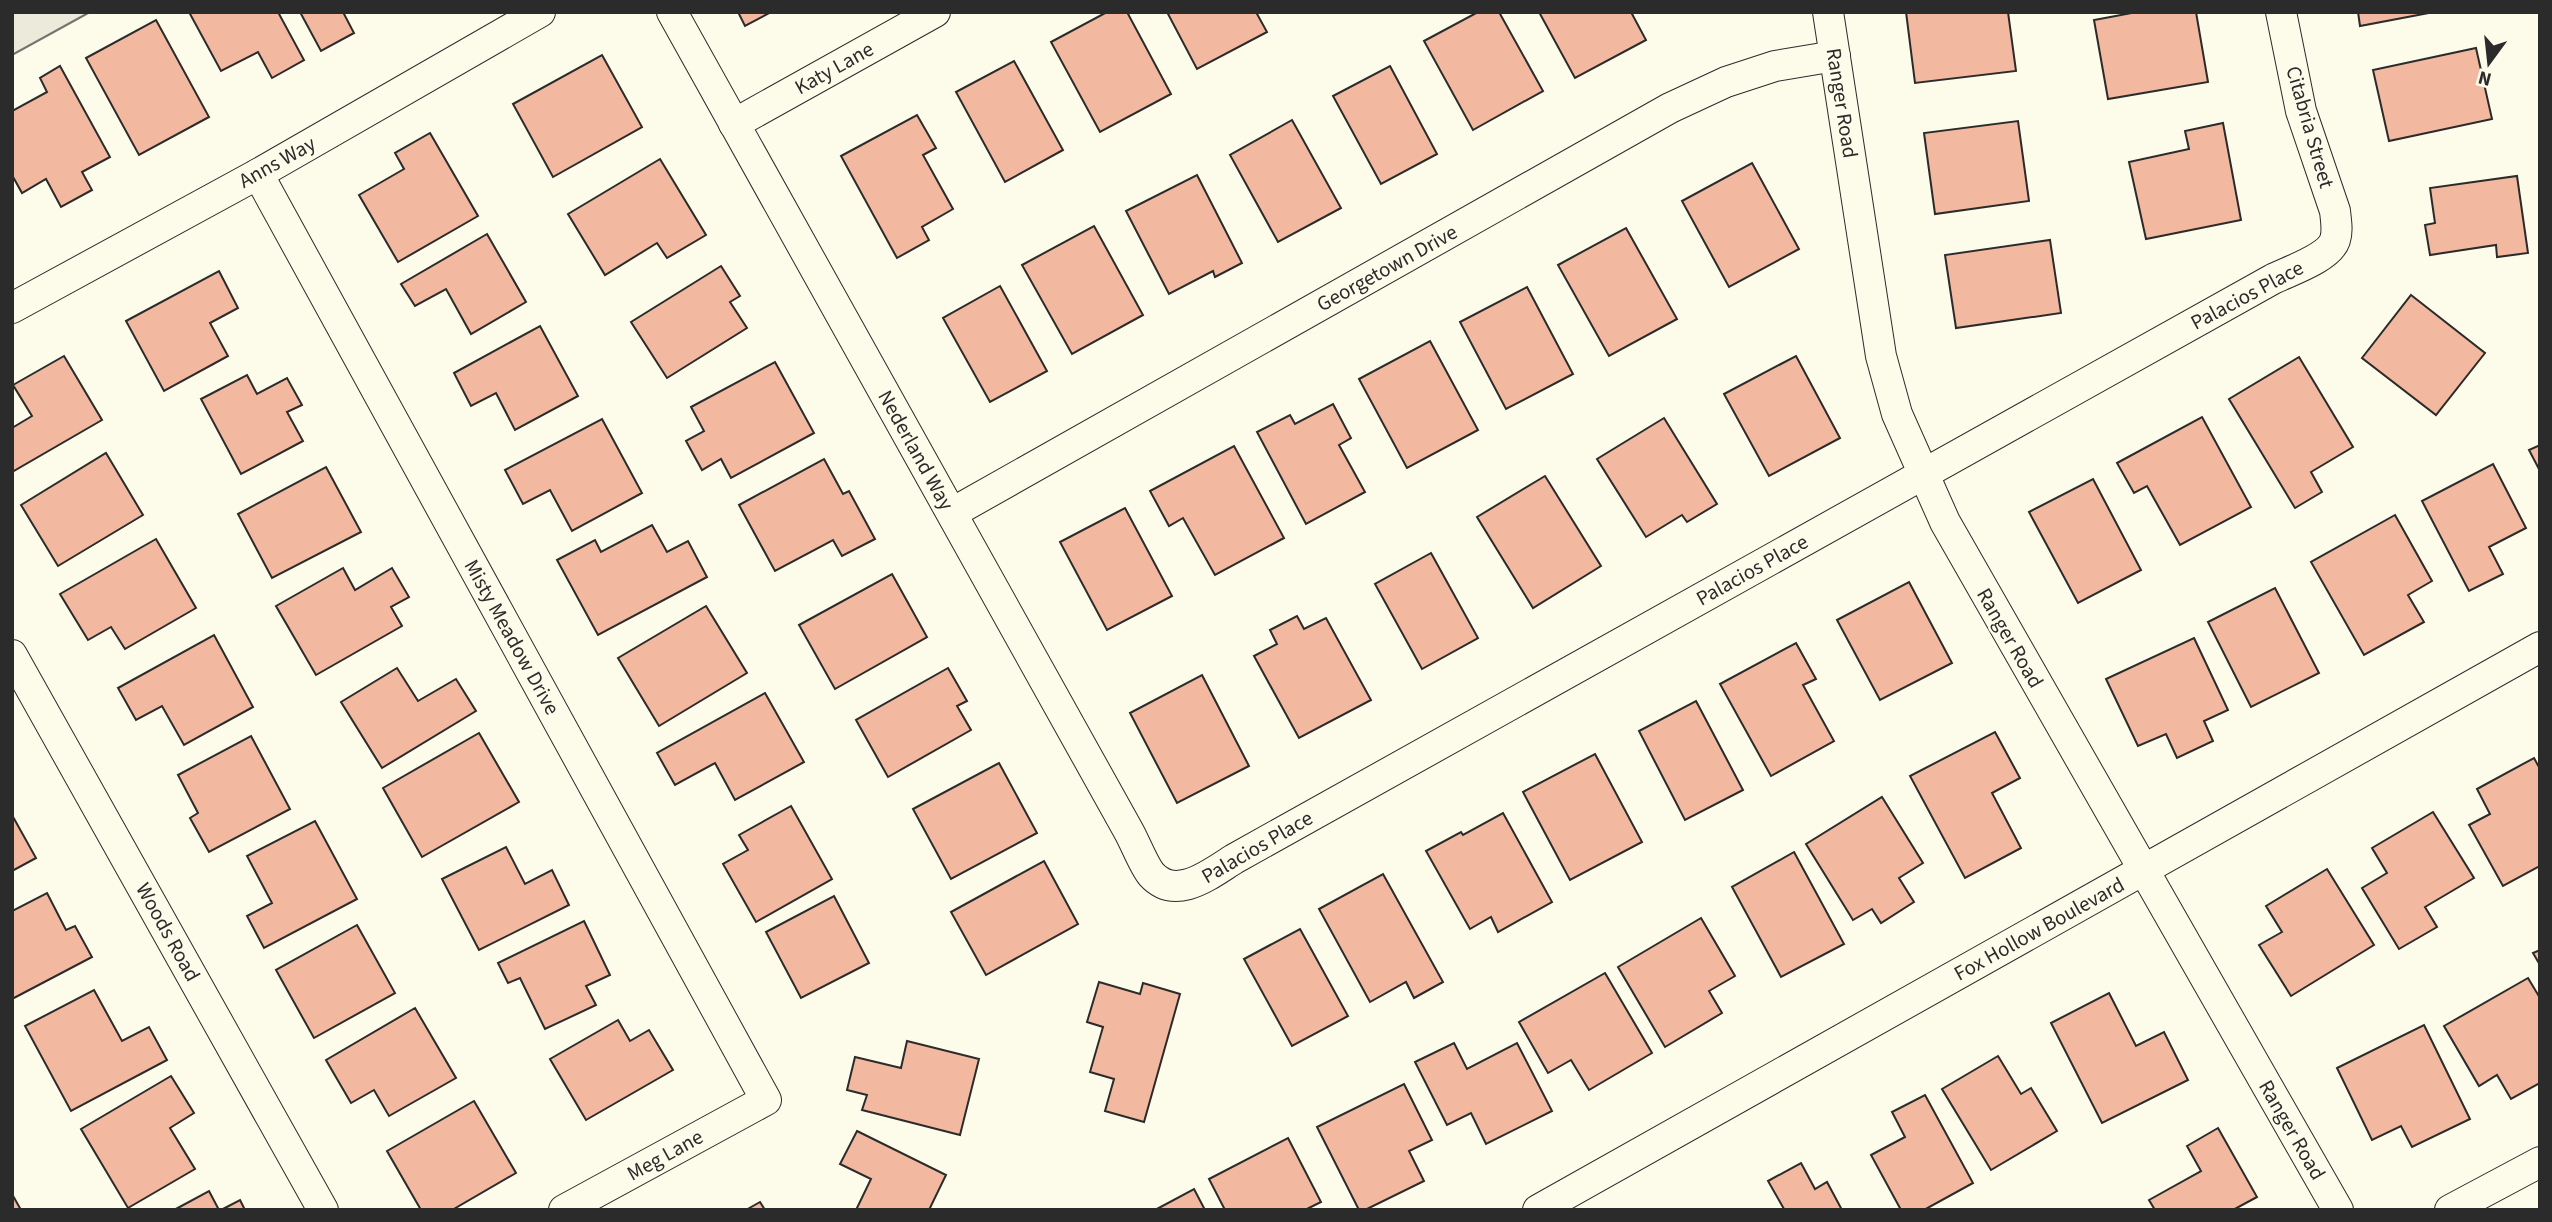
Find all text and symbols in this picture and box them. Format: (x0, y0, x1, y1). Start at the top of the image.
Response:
north arrow (2454, 28, 2524, 98)
street label: Katy Lane (789, 34, 879, 102)
street label: Ranger Road (1818, 46, 1866, 160)
street label: Citabria Street (2278, 62, 2342, 192)
text: N (2475, 63, 2495, 93)
street label: Anns Way (233, 128, 321, 195)
street label: Georgetown Drive (1311, 217, 1463, 319)
street label: Palacios Place (2185, 253, 2309, 337)
street label: Nederland Way (871, 384, 961, 516)
street label: Palacios Place (1691, 527, 1813, 613)
street label: Misty Meadow Drive (457, 554, 567, 720)
street label: Ranger Road (1969, 582, 2051, 694)
street label: Palacios Place (1196, 803, 1318, 891)
street label: Fox Hollow Boulevard (1948, 870, 2130, 988)
street label: Woods Road (128, 877, 208, 987)
street label: Ranger Road (2251, 1074, 2333, 1186)
street label: Meg Lane (621, 1122, 709, 1188)

